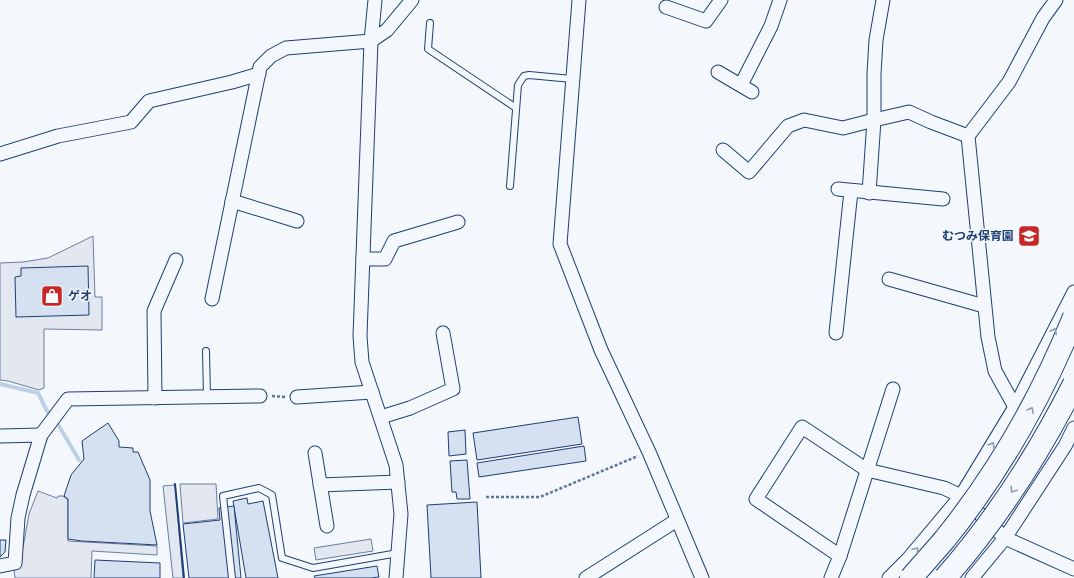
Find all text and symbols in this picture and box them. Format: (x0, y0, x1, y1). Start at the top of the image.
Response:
school or university icon: むつみ保育園 (1016, 223, 1042, 249)
place label: むつみ保育園 (942, 227, 1014, 244)
shop icon: ゲオ (39, 283, 65, 309)
place label: ゲオ (68, 287, 92, 304)
one-way arrow (1049, 327, 1057, 335)
one-way arrow (1026, 406, 1033, 414)
one-way arrow (987, 442, 994, 449)
one-way arrow (1010, 486, 1017, 493)
one-way arrow (912, 547, 919, 555)

